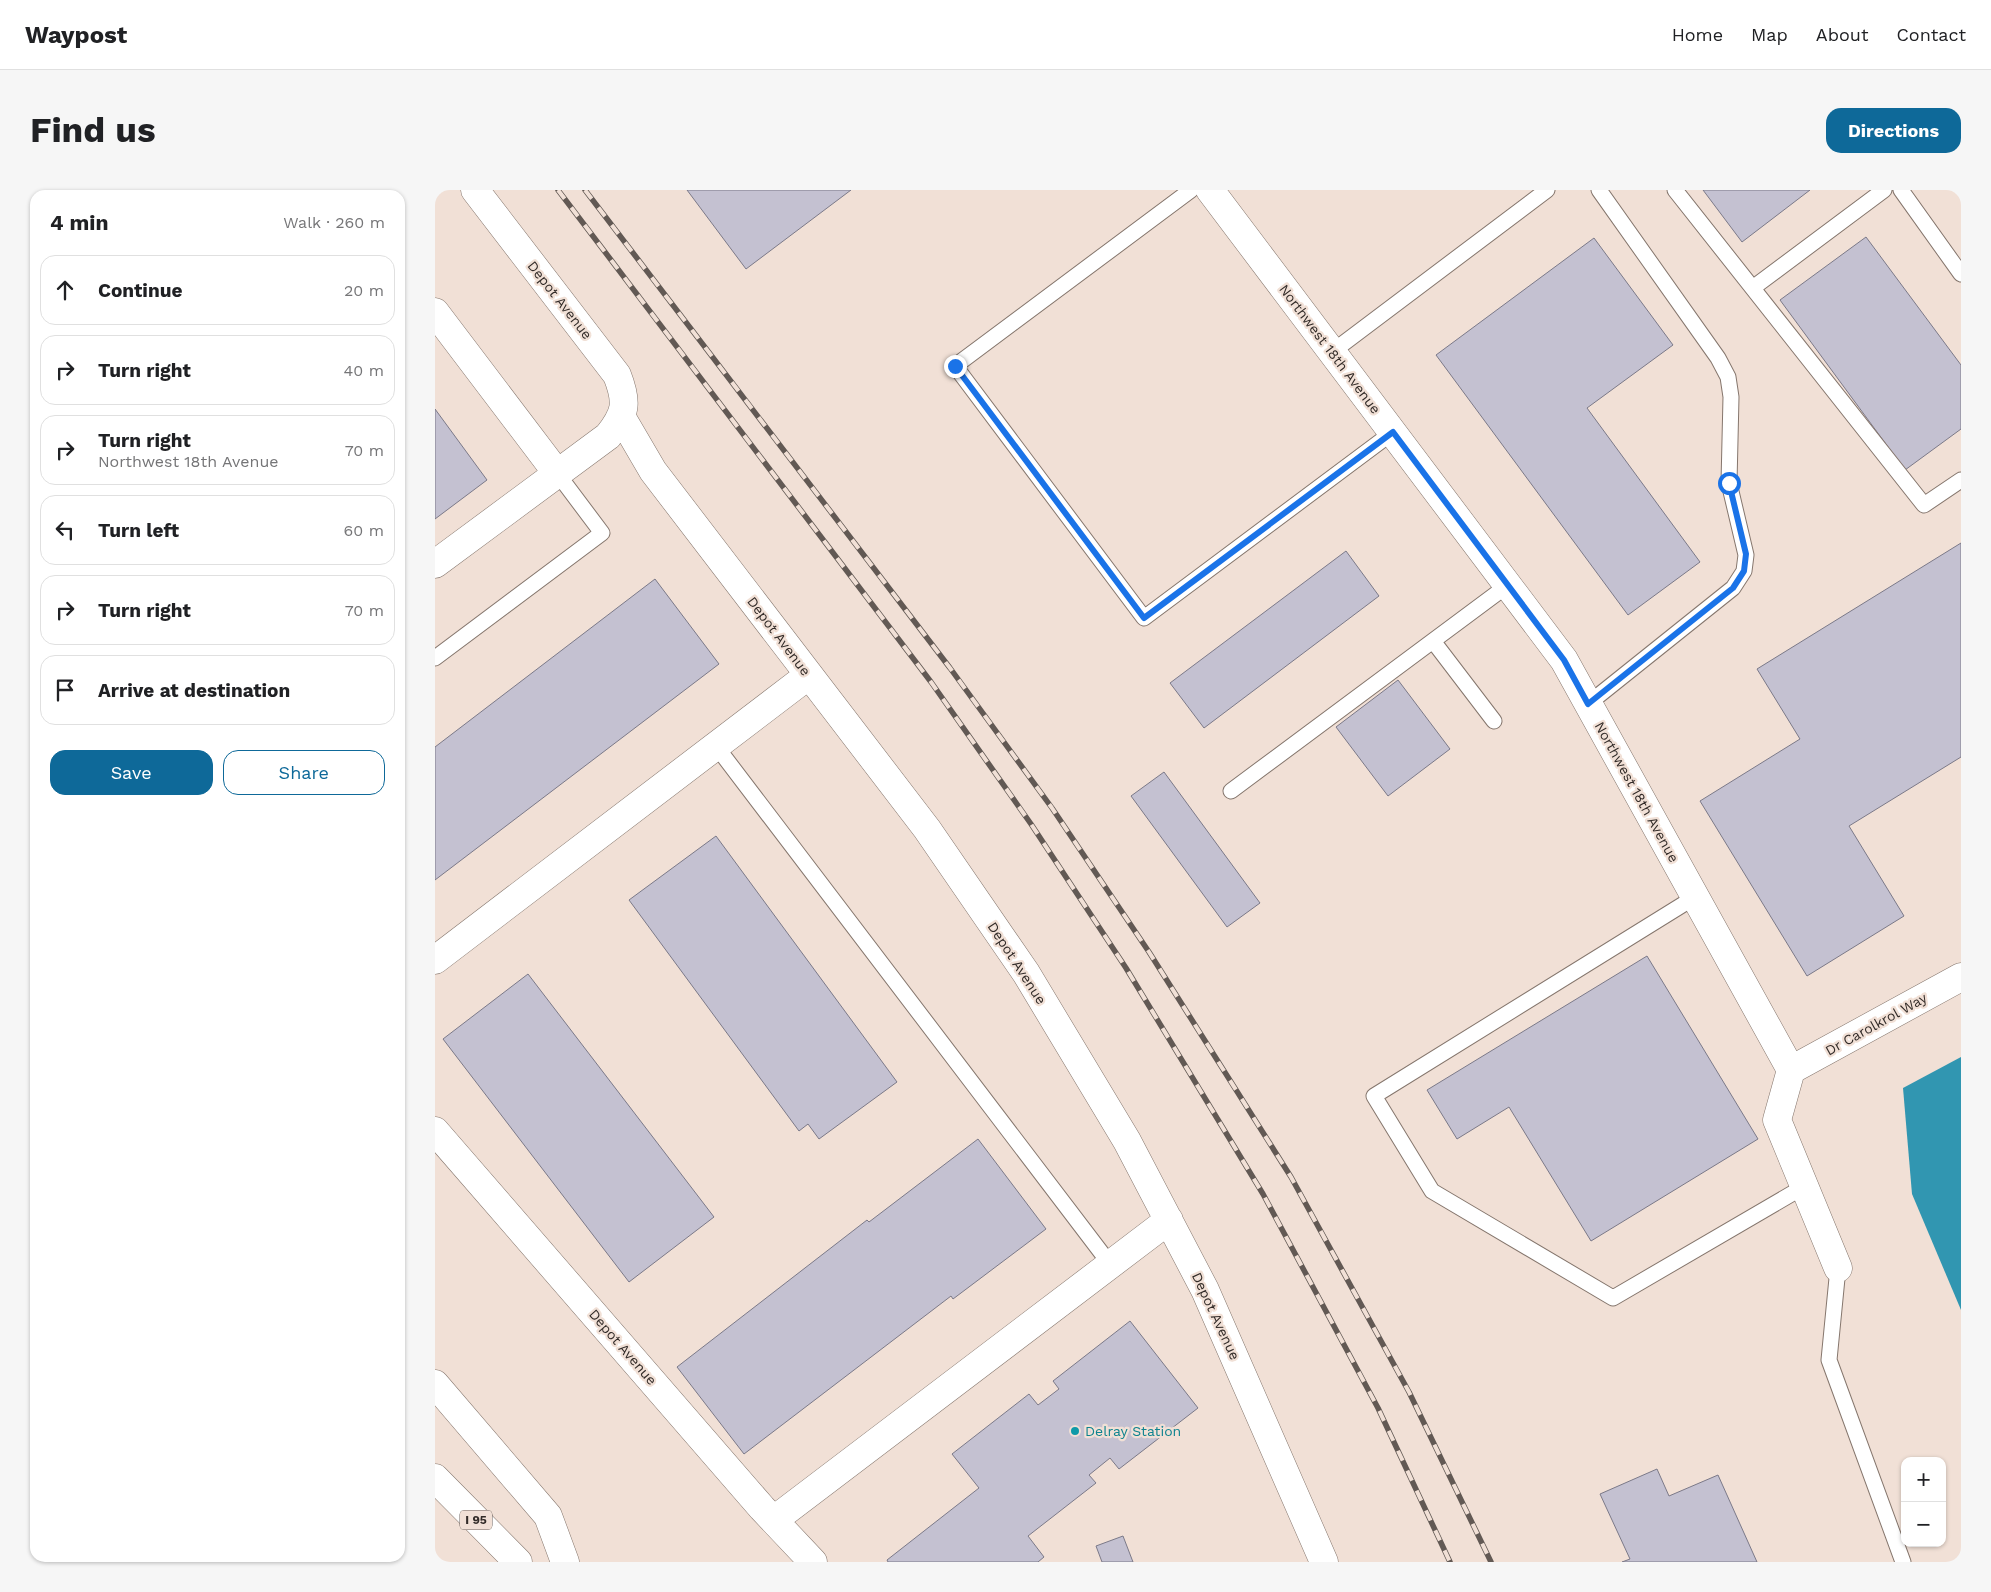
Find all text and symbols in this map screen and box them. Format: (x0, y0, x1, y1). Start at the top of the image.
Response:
text: Waypost (25, 21, 127, 49)
text: Home (1672, 24, 1723, 45)
text: Map (1751, 24, 1788, 45)
text: About (1816, 24, 1868, 45)
text: Contact (1896, 24, 1966, 45)
button: Directions (1826, 108, 1961, 153)
text: Find us (30, 109, 156, 151)
text: 4 min (50, 210, 108, 235)
text: Walk · 260 m (283, 213, 385, 232)
street label: Depot Avenue (525, 258, 595, 342)
icon: ahead (51, 276, 79, 304)
text: Continue (98, 279, 182, 302)
text: 20 m (344, 281, 384, 300)
street label: Northwest 18th Avenue (1276, 281, 1384, 417)
route end (944, 355, 967, 378)
icon: right (51, 356, 79, 384)
text: Turn right (98, 359, 191, 382)
text: 40 m (344, 361, 384, 380)
text: Turn right (98, 429, 191, 452)
icon: right (51, 436, 79, 464)
text: 70 m (345, 441, 384, 460)
text: Northwest 18th Avenue (98, 452, 278, 471)
route start (1718, 472, 1741, 495)
icon: left (51, 516, 79, 544)
text: Turn left (98, 519, 179, 542)
text: 60 m (344, 521, 384, 540)
street label: Depot Avenue (744, 593, 814, 679)
icon: right (51, 596, 79, 624)
text: Turn right (98, 599, 191, 622)
text: 70 m (345, 601, 384, 620)
icon: arrive (51, 676, 79, 704)
text: Arrive at destination (98, 679, 290, 702)
street label: Northwest 18th Avenue (1592, 719, 1682, 865)
button: Save (50, 750, 213, 795)
button: Share (223, 750, 385, 795)
street label: Depot Avenue (984, 919, 1050, 1007)
street label: Dr Carolkrol Way (1822, 989, 1930, 1059)
street label: Depot Avenue (1189, 1270, 1243, 1362)
street label: Depot Avenue (586, 1306, 660, 1388)
place label: Delray Station (1085, 1423, 1181, 1439)
marker: Delray Station (1069, 1425, 1081, 1437)
map controls (1901, 1457, 1946, 1547)
button: + (1901, 1457, 1946, 1502)
button: − (1901, 1502, 1946, 1547)
road number: I 95 (460, 1510, 492, 1530)

